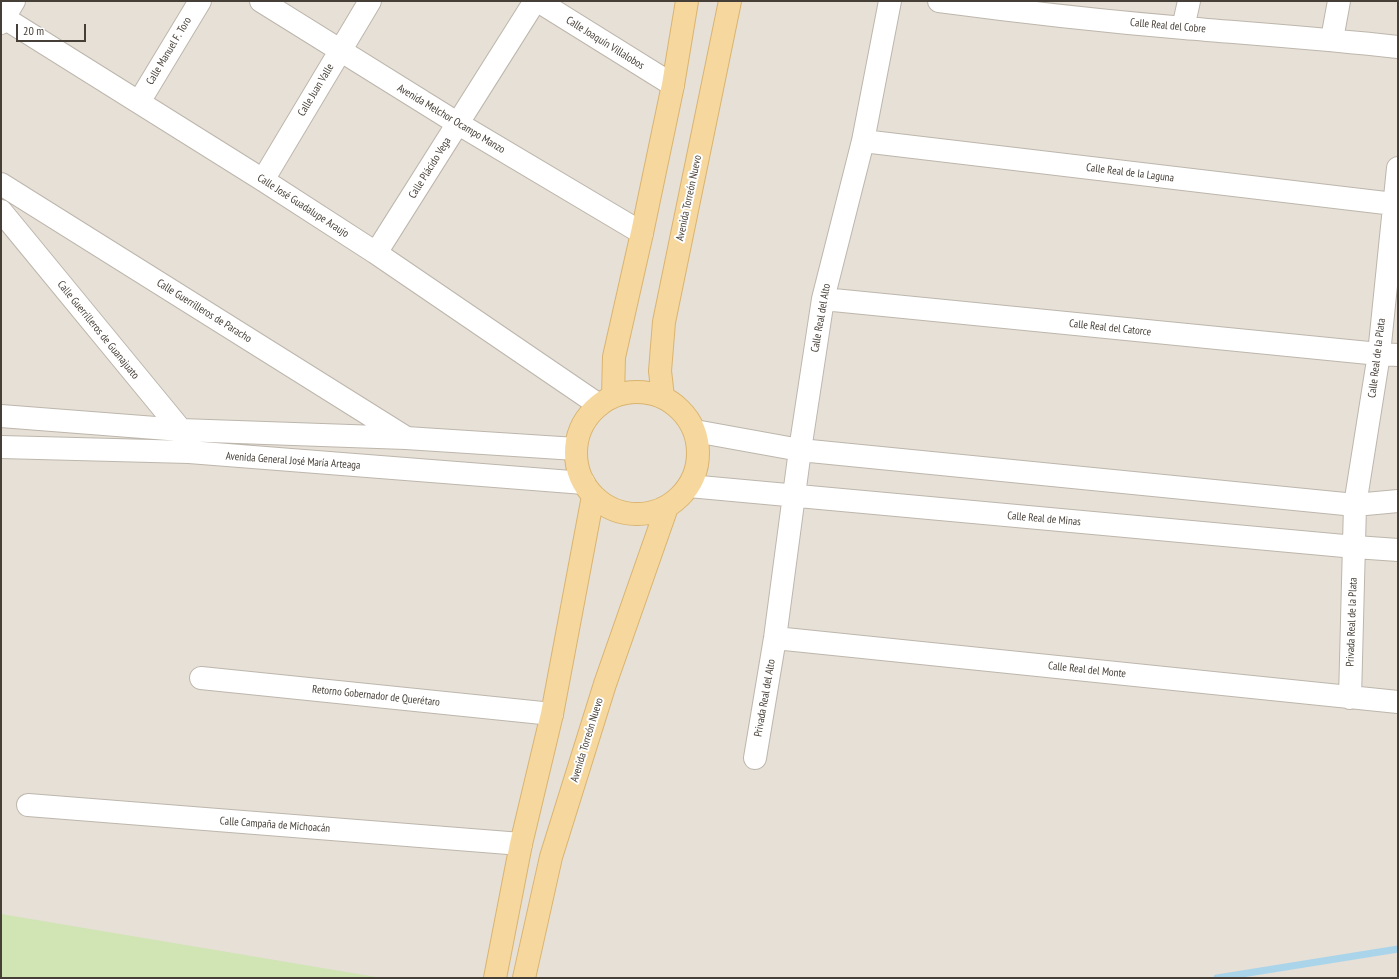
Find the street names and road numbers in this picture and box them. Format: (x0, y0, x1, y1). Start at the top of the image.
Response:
street label: Calle Joaquín Villalobos (563, 14, 647, 72)
street label: Calle Manuel F. Toro (144, 15, 194, 87)
street label: Calle Real del Cobre (1130, 16, 1206, 36)
street label: Calle Juan Valle (295, 61, 337, 119)
street label: Avenida Melchor Ocampo Manzo (395, 82, 507, 156)
street label: Calle Plácido Vega (406, 135, 454, 201)
street label: Avenida Torreón Nuevo (673, 154, 705, 242)
street label: Calle Real de la Laguna (1085, 161, 1175, 185)
street label: Calle José Guadalupe Araujo (255, 171, 351, 241)
street label: Calle Guerrilleros de Paracho (154, 276, 254, 346)
street label: Calle Guerrilleros de Guanajuato (54, 278, 142, 382)
street label: Calle Real del Alto (808, 283, 834, 353)
street label: Calle Real del Catorce (1068, 317, 1152, 339)
street label: Calle Real de la Plata (1366, 317, 1388, 399)
street label: Avenida General José María Arteaga (225, 450, 361, 472)
street label: Calle Real de Minas (1007, 509, 1081, 529)
street label: Privada Real de la Plata (1344, 577, 1360, 667)
street label: Privada Real del Alto (752, 658, 778, 738)
street label: Calle Real del Monte (1047, 659, 1127, 681)
street label: Retorno Gobernador de Querétaro (311, 683, 441, 709)
street label: Avenida Torreón Nuevo (568, 696, 606, 784)
street label: Calle Campaña de Michoacán (219, 815, 331, 835)

